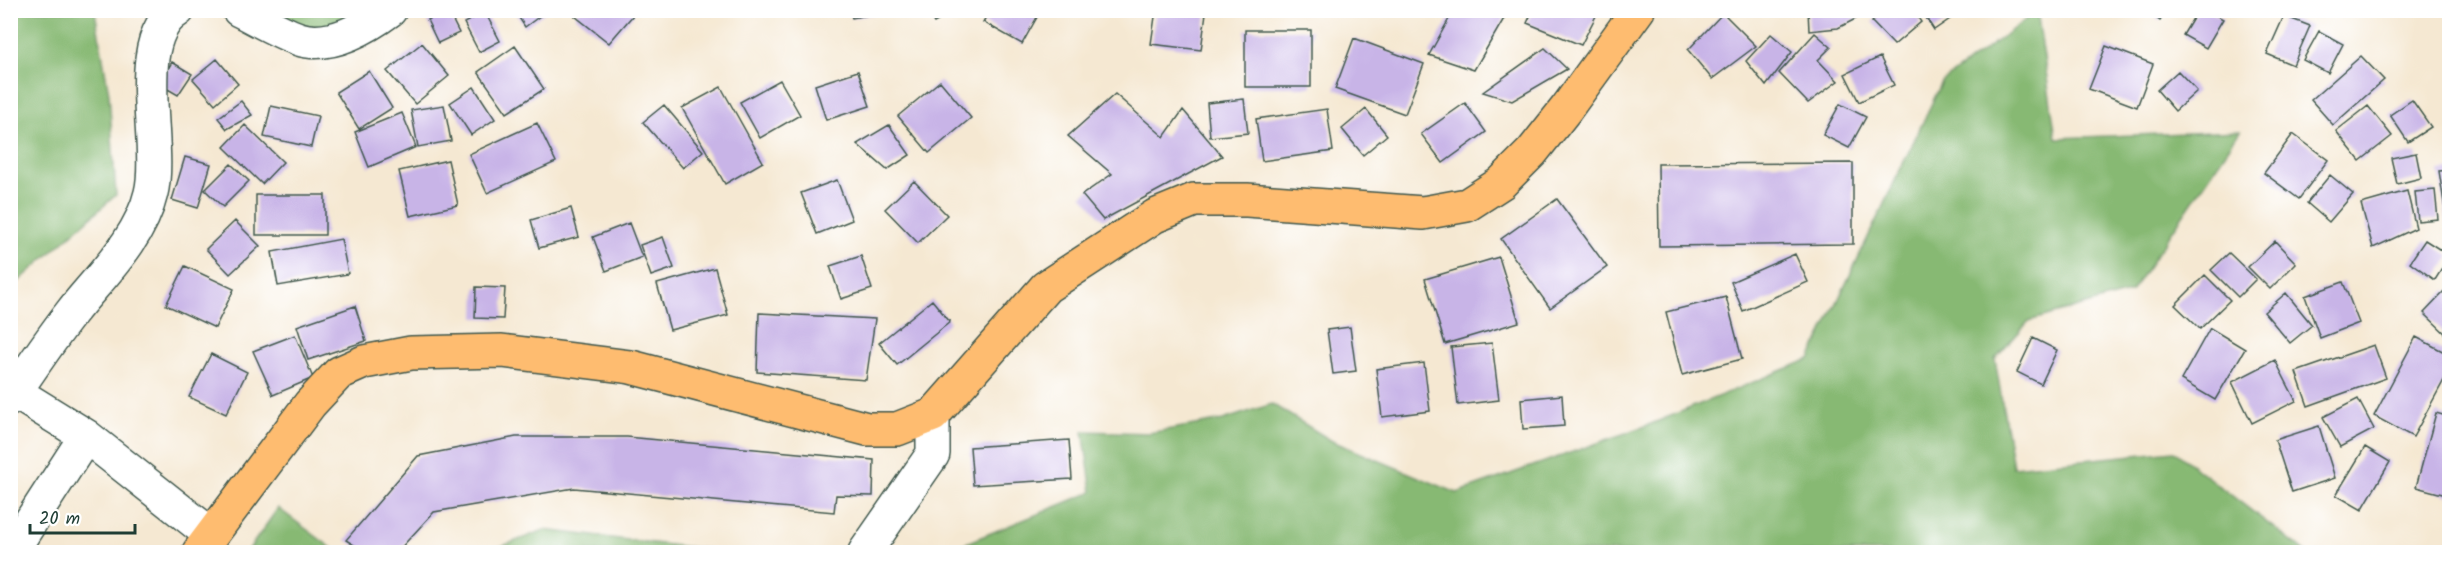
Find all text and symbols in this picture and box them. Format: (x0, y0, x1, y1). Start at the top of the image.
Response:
scale bar (30, 497, 135, 535)
text: 20 m (39, 505, 80, 534)

